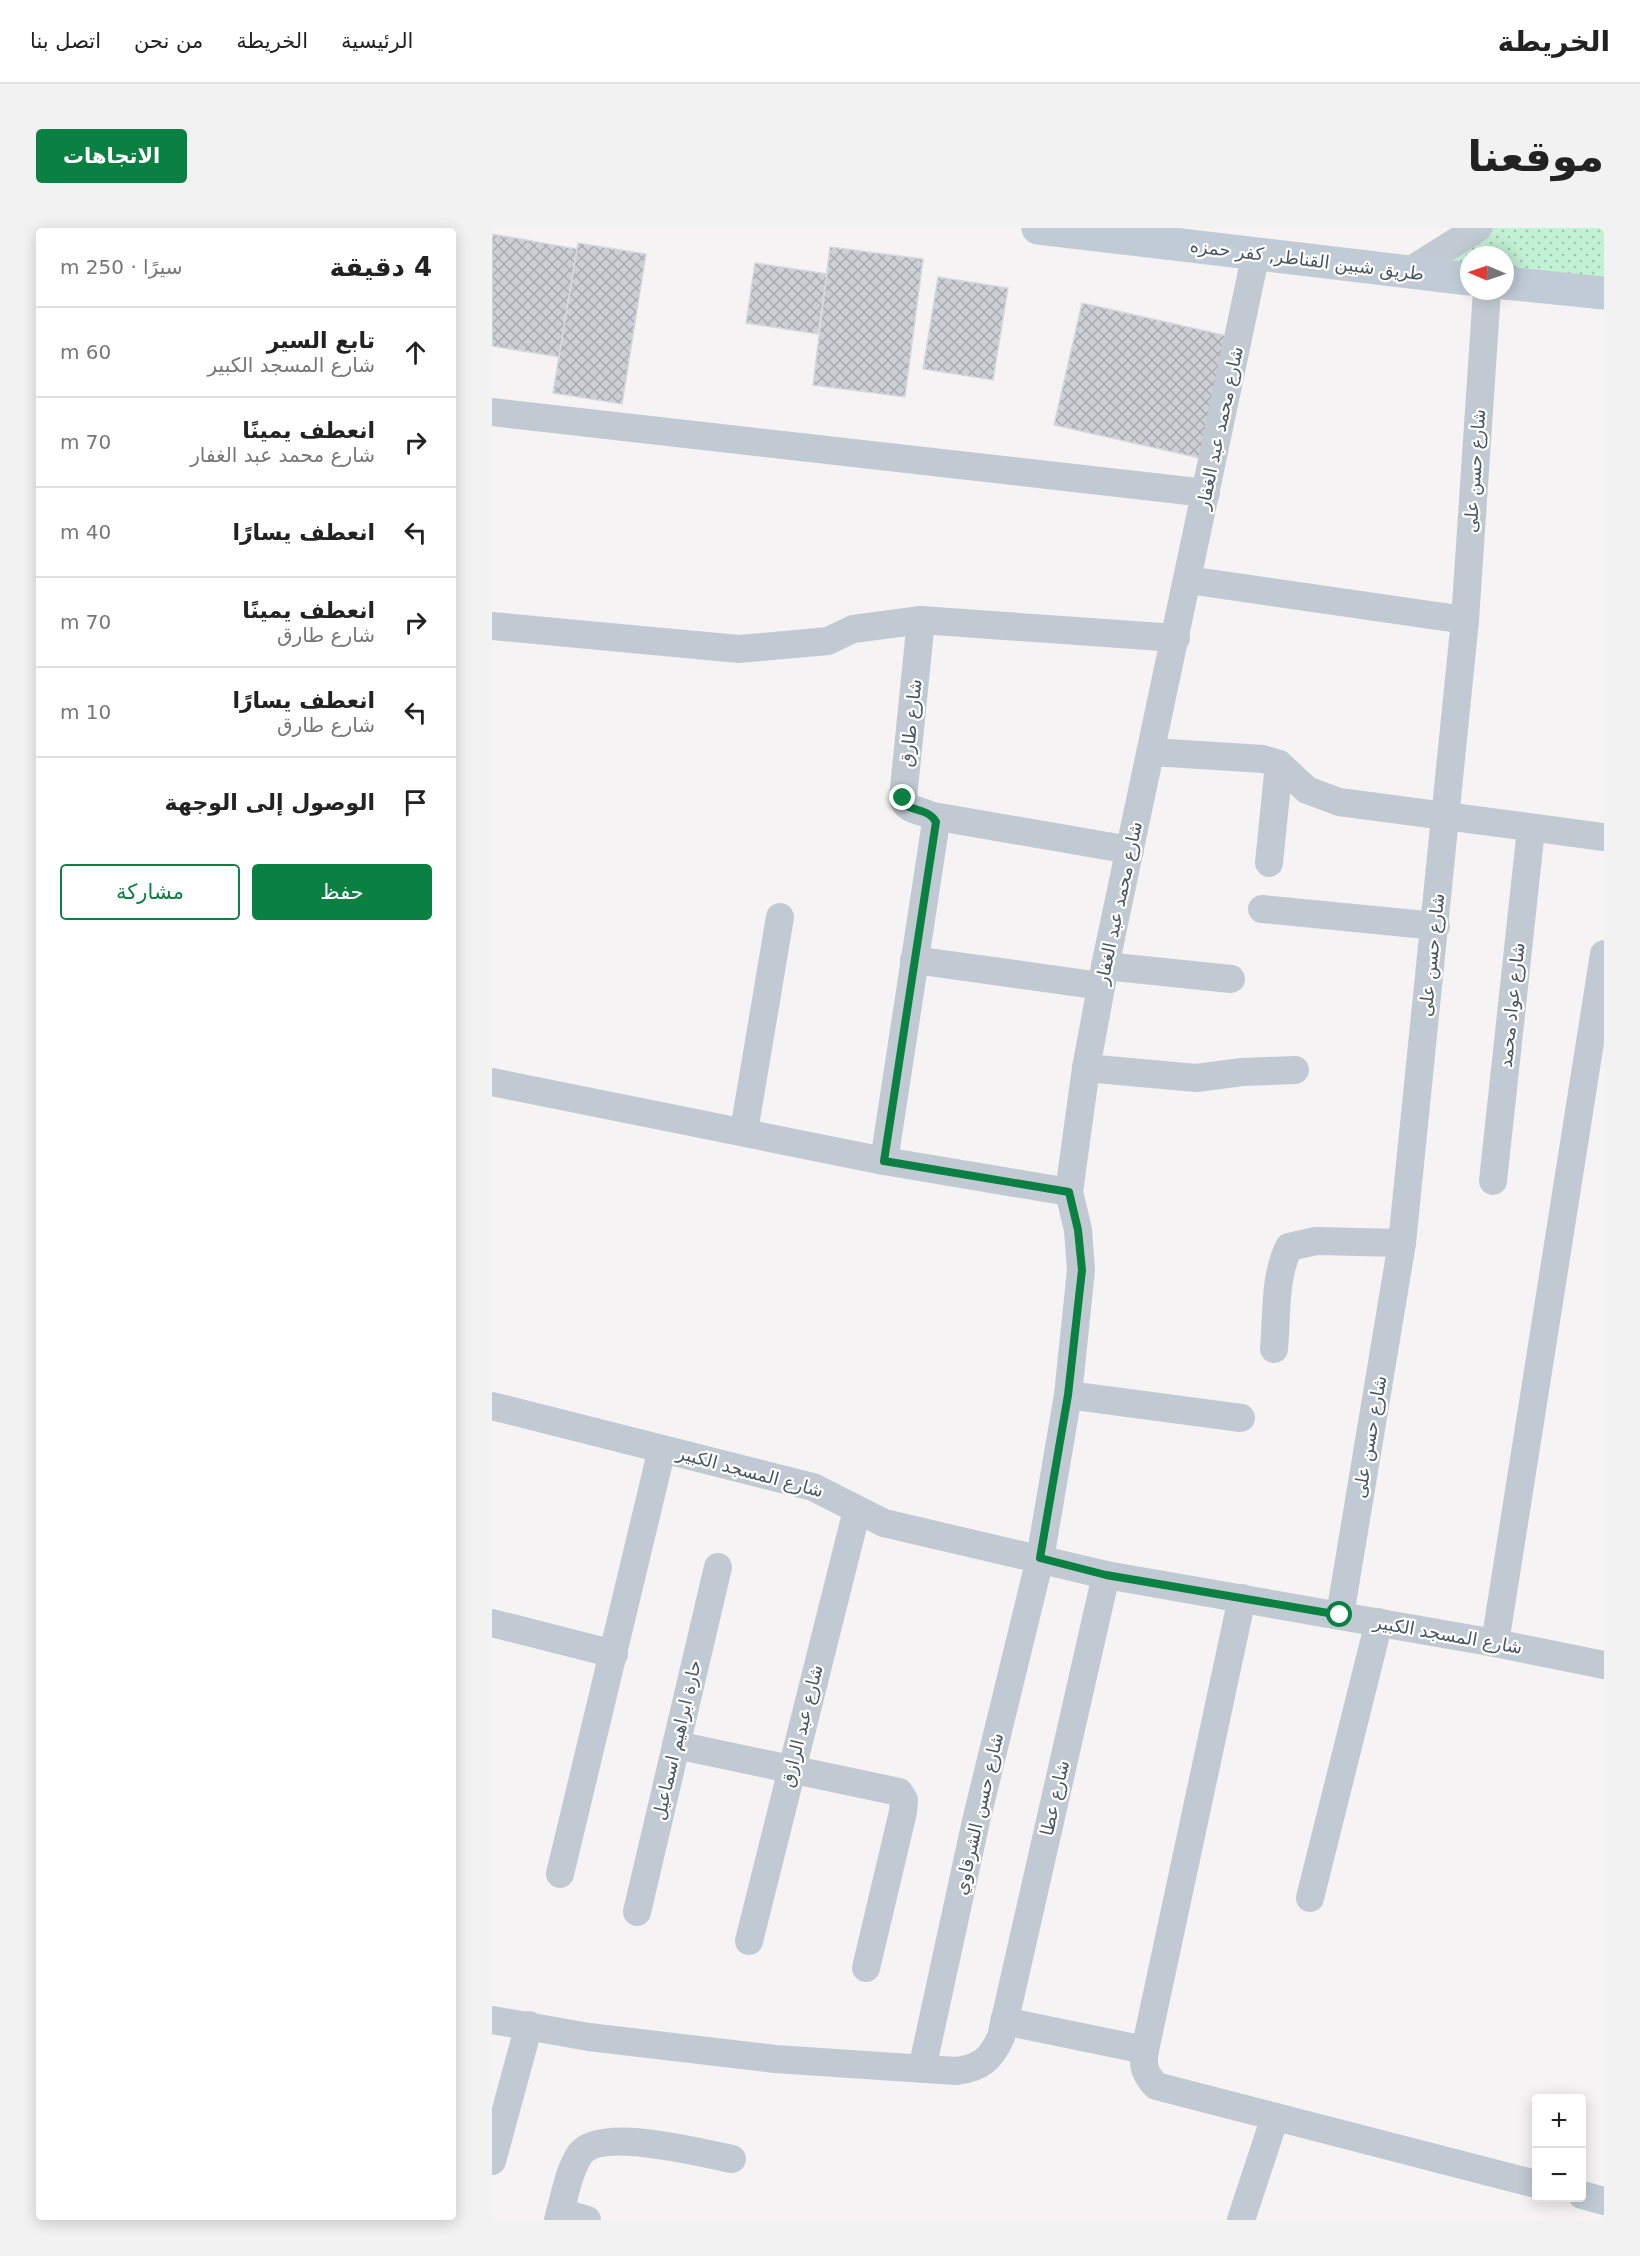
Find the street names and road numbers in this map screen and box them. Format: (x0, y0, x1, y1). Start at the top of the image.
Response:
street label: طريق شبين القناطر, كفر حمزه (1189, 235, 1425, 285)
street label: شارع محمد عبد الغفار (1192, 344, 1248, 513)
street label: شارع حسن على (1460, 408, 1490, 534)
street label: شارع طارق (895, 678, 927, 768)
street label: شارع محمد عبد الغفار (1091, 819, 1147, 988)
street label: شارع حسن على (1415, 892, 1449, 1018)
street label: شارع عواد محمد (1494, 941, 1530, 1069)
street label: شارع حسن على (1348, 1374, 1392, 1500)
street label: شارع المسجد الكبير (673, 1442, 826, 1502)
street label: شارع المسجد الكبير (1371, 1611, 1524, 1659)
street label: حارة ابراهيم اسماعيل (648, 1658, 706, 1822)
street label: شارع عبد الرازق (776, 1663, 828, 1789)
street label: شارع حسن الشرقاوي (950, 1731, 1008, 1897)
street label: شارع عطا (1036, 1758, 1074, 1838)

